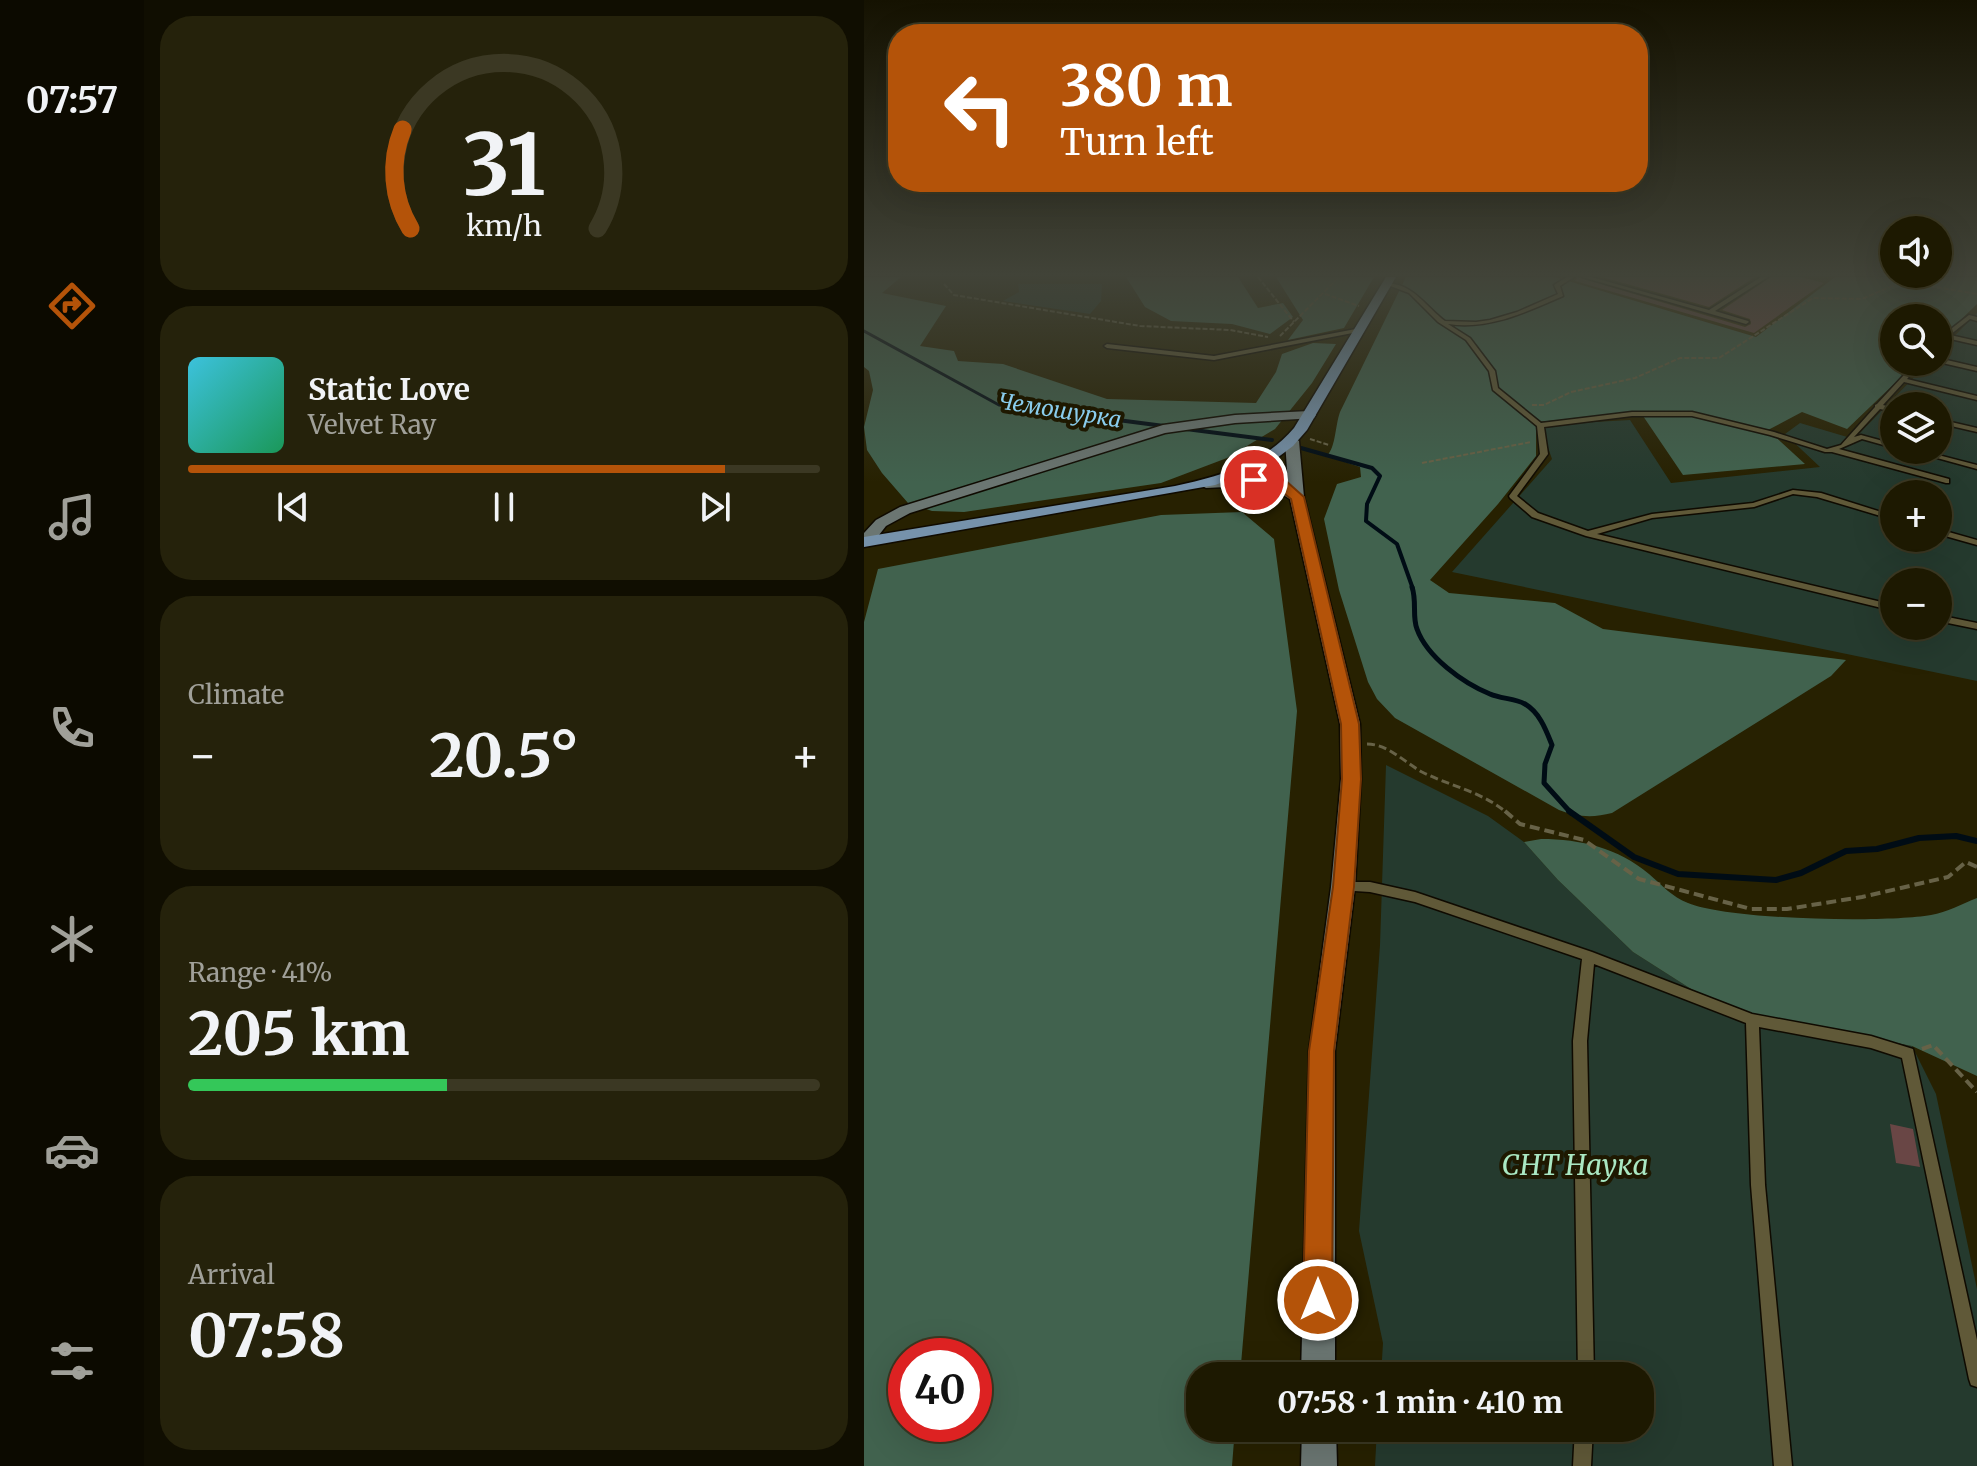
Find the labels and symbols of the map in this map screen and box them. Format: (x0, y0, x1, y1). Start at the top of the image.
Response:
water label: Чемошурка (996, 386, 1124, 434)
pin (1220, 446, 1288, 514)
park label: СНТ Наука (1502, 1147, 1648, 1183)
position arrow (1276, 1258, 1360, 1342)
speed limit sign: 40 (888, 1338, 992, 1442)

